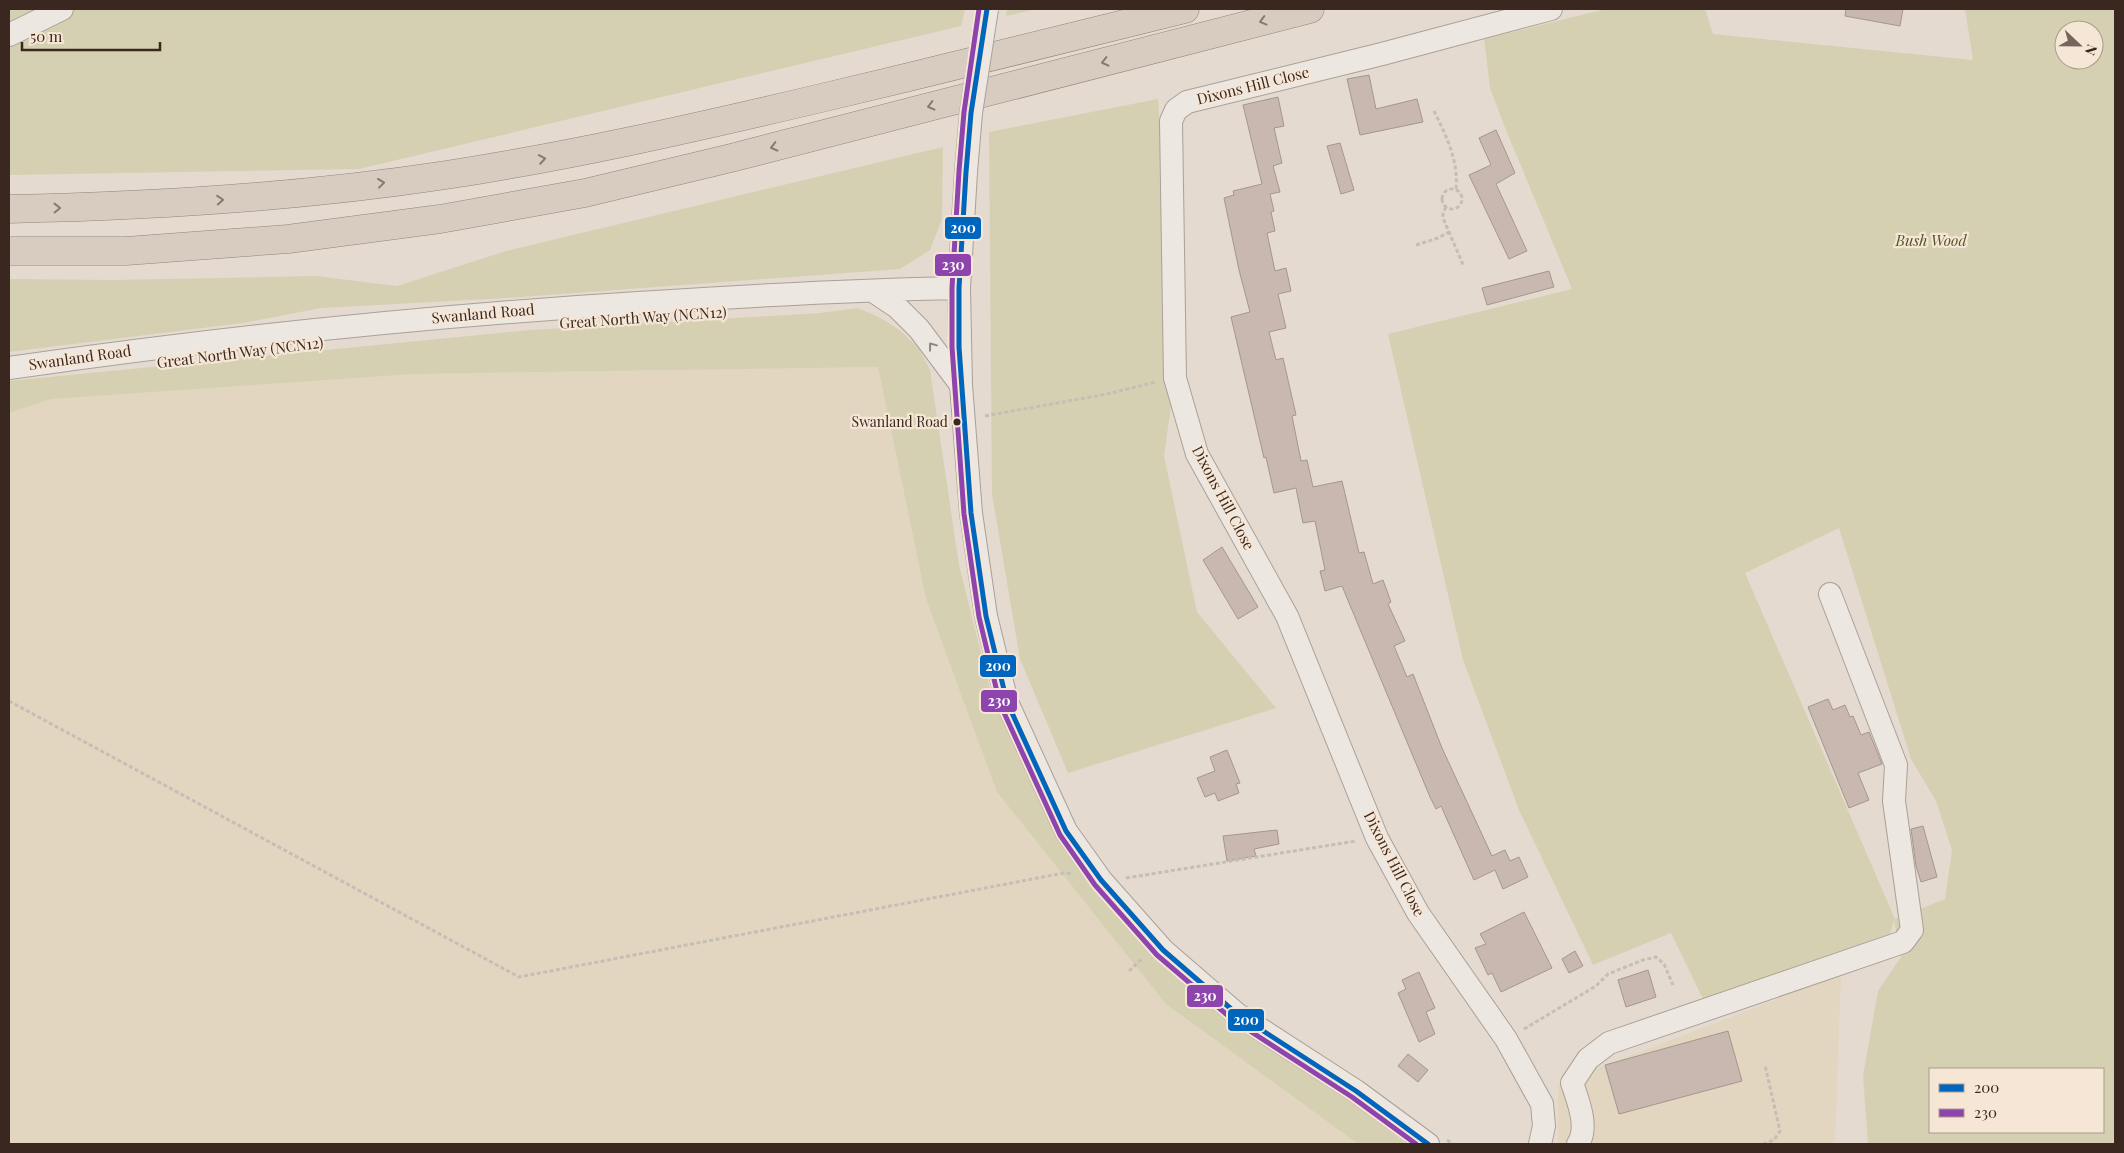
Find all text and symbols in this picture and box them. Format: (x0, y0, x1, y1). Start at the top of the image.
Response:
one-way arrow (1258, 15, 1267, 26)
scale bar (22, 20, 160, 52)
north arrow (2054, 20, 2104, 70)
text: 50 m (30, 26, 63, 46)
text: N (2081, 42, 2102, 58)
one-way arrow (1102, 56, 1110, 66)
street label: Dixons Hill Close (1194, 61, 1311, 109)
one-way arrow (927, 101, 935, 111)
one-way arrow (769, 141, 778, 152)
one-way arrow (538, 154, 546, 164)
one-way arrow (378, 178, 386, 189)
one-way arrow (216, 195, 224, 206)
one-way arrow (54, 203, 62, 213)
line badge: 200 (944, 216, 982, 240)
text: 200 (950, 218, 976, 237)
park label: Bush Wood (1894, 230, 1967, 250)
line badge: 230 (934, 253, 972, 277)
text: 230 (941, 255, 965, 274)
street label: Swanland Road (431, 299, 536, 327)
street label: Great North Way (NCN12) (559, 301, 727, 333)
street label: Great North Way (NCN12) (156, 332, 324, 372)
street label: Swanland Road (27, 340, 133, 374)
one-way arrow (929, 342, 938, 352)
place label: Swanland Road (852, 412, 948, 431)
marker: Swanland Road (952, 417, 962, 427)
street label: Dixons Hill Close (1188, 442, 1260, 553)
line badge: 200 (979, 654, 1017, 678)
text: 200 (985, 656, 1011, 675)
line badge: 230 (980, 689, 1018, 713)
text: 230 (987, 691, 1011, 710)
street label: Dixons Hill Close (1360, 808, 1430, 920)
line badge: 230 (1186, 984, 1224, 1008)
text: 230 (1193, 986, 1217, 1005)
line badge: 200 (1227, 1008, 1265, 1032)
text: 200 (1233, 1010, 1259, 1029)
legend (1929, 1068, 2104, 1133)
text: 200 (1974, 1077, 1999, 1097)
text: 230 (1974, 1102, 1997, 1122)

